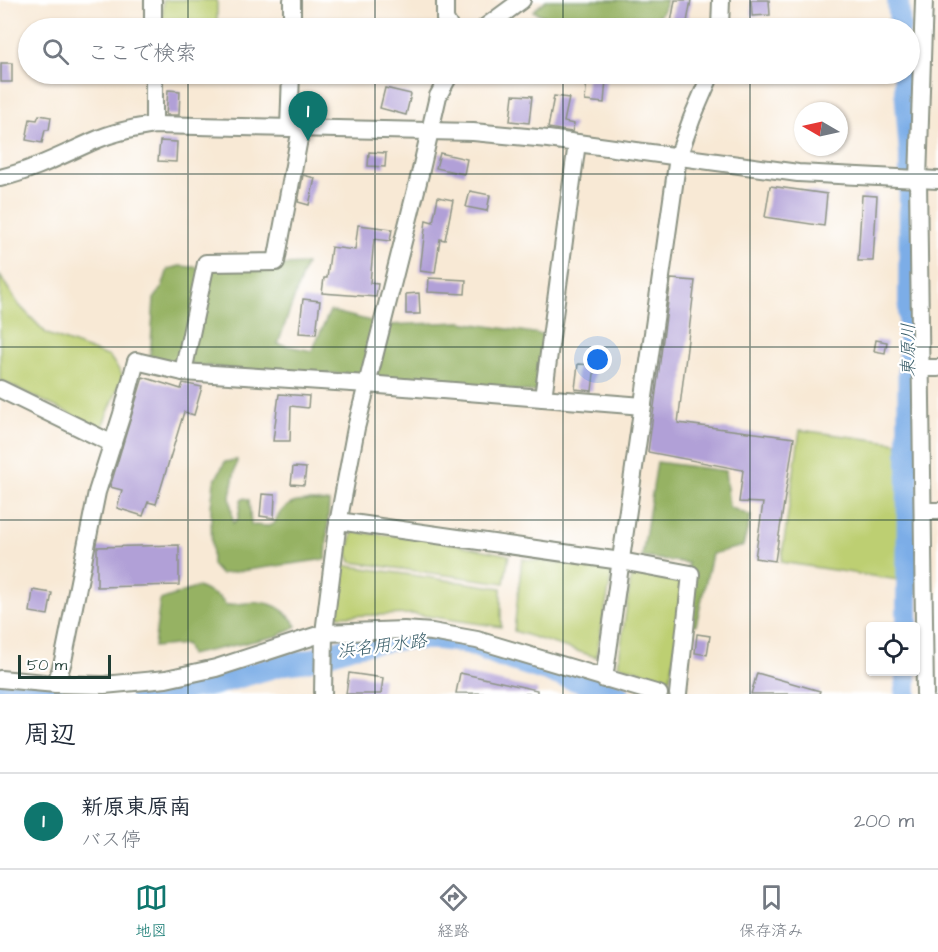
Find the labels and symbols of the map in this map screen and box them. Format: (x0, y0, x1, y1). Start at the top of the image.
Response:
pin: 1 (288, 92, 328, 141)
north arrow (794, 102, 848, 156)
water label: 東原川 (896, 323, 921, 377)
your location (583, 345, 612, 374)
water label: 浜名用水路 (336, 628, 429, 664)
scale bar (18, 652, 111, 680)

